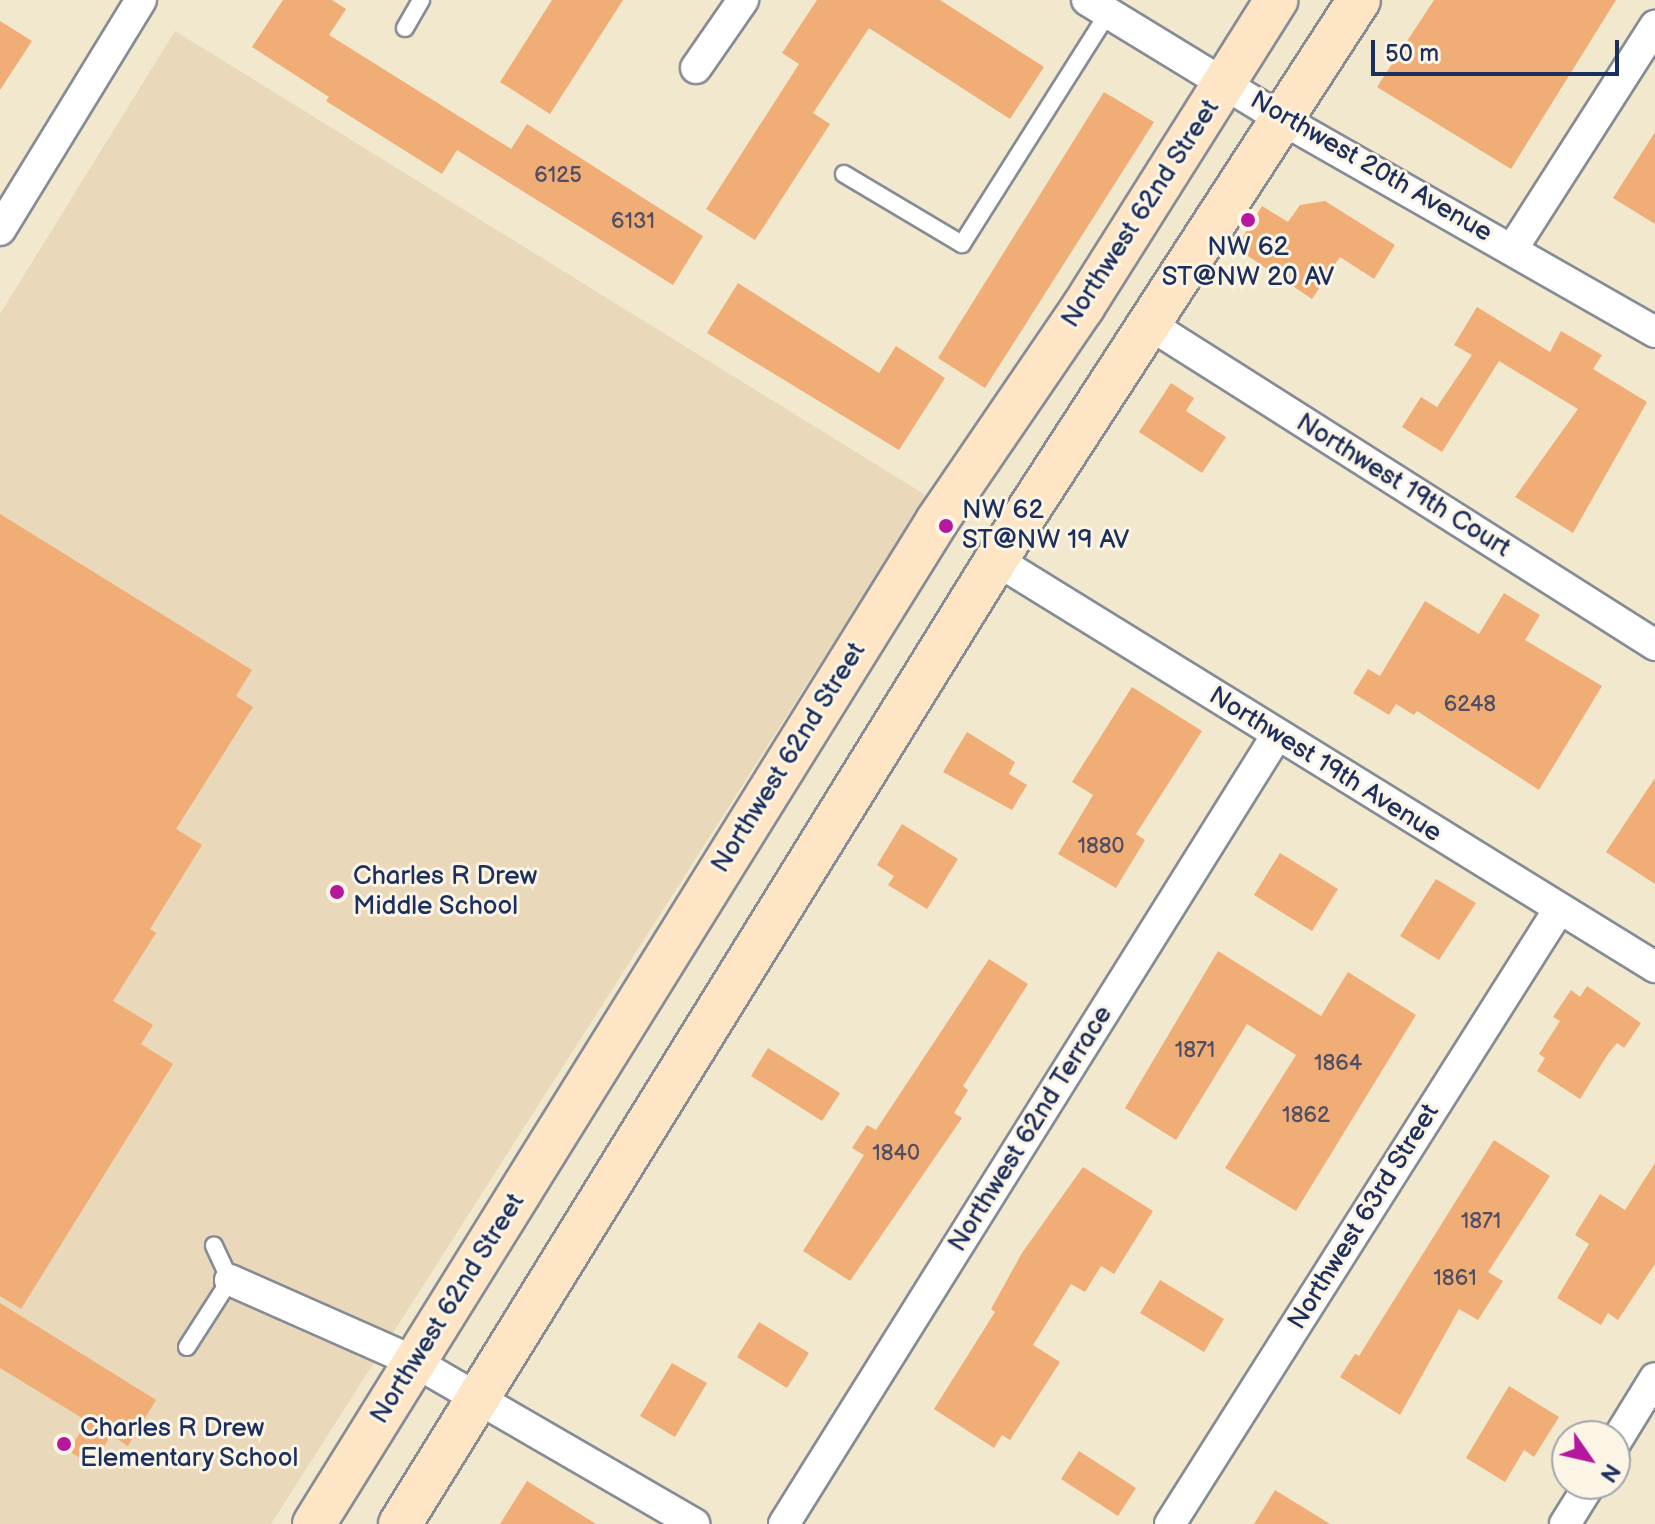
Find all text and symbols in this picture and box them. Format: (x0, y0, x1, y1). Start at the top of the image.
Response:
scale bar (1375, 24, 1623, 74)
text: 50 m (1385, 39, 1439, 68)
street label: Northwest 20th Avenue (1245, 85, 1497, 249)
street label: Northwest 62nd Street (1056, 94, 1226, 334)
house number: 6125 (534, 163, 582, 189)
house number: 6131 (611, 209, 655, 235)
marker: NW 62 ST@NW 20 AV (1239, 211, 1257, 229)
place label: NW 62 ST@NW 20 AV (1162, 232, 1334, 294)
street label: Northwest 19th Court (1290, 408, 1516, 564)
place label: NW 62 ST@NW 19 AV (962, 495, 1129, 556)
marker: NW 62 ST@NW 19 AV (937, 517, 955, 535)
street label: Northwest 62nd Street (705, 637, 873, 879)
street label: Northwest 19th Avenue (1203, 681, 1447, 849)
house number: 6248 (1444, 692, 1496, 718)
house number: 1880 (1077, 834, 1125, 860)
place label: Charles R Drew Middle School (353, 861, 537, 922)
marker: Charles R Drew Middle School (328, 883, 346, 901)
street label: Northwest 62nd Terrace (942, 1000, 1120, 1258)
house number: 1871 (1175, 1038, 1215, 1064)
house number: 1864 (1314, 1051, 1362, 1077)
street label: Northwest 63rd Street (1282, 1098, 1446, 1336)
house number: 1862 (1282, 1103, 1330, 1129)
house number: 1840 (872, 1141, 920, 1167)
street label: Northwest 62nd Street (364, 1188, 532, 1430)
house number: 1871 (1461, 1209, 1501, 1235)
house number: 1861 (1433, 1266, 1477, 1292)
place label: Charles R Drew Elementary School (80, 1413, 300, 1474)
north arrow (1551, 1420, 1631, 1500)
marker: Charles R Drew Elementary School (55, 1435, 73, 1453)
text: N (1594, 1458, 1625, 1487)

